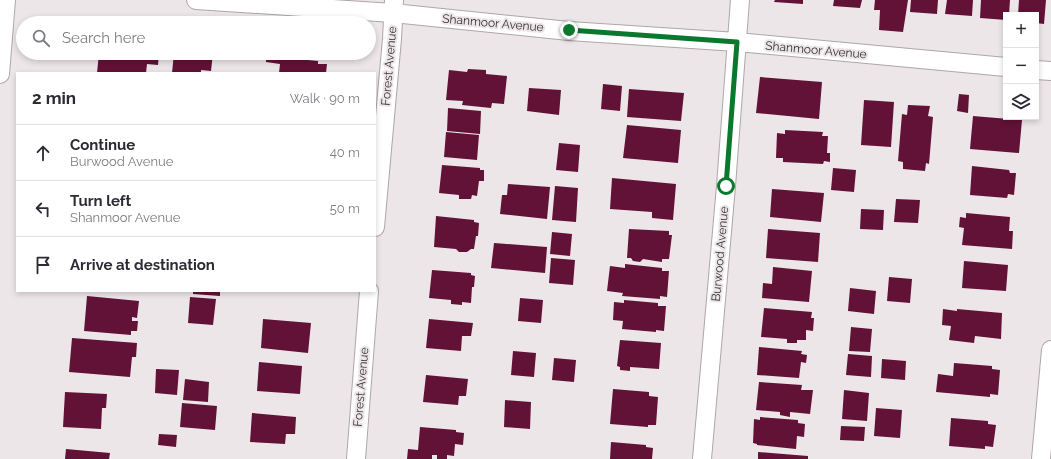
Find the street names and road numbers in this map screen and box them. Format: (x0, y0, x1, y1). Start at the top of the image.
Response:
street label: Shanmoor Avenue (442, 12, 544, 34)
street label: Forest Avenue (379, 26, 399, 106)
street label: Shanmoor Avenue (765, 39, 867, 61)
street label: Burwood Avenue (709, 206, 731, 302)
street label: Forest Avenue (351, 347, 371, 427)

